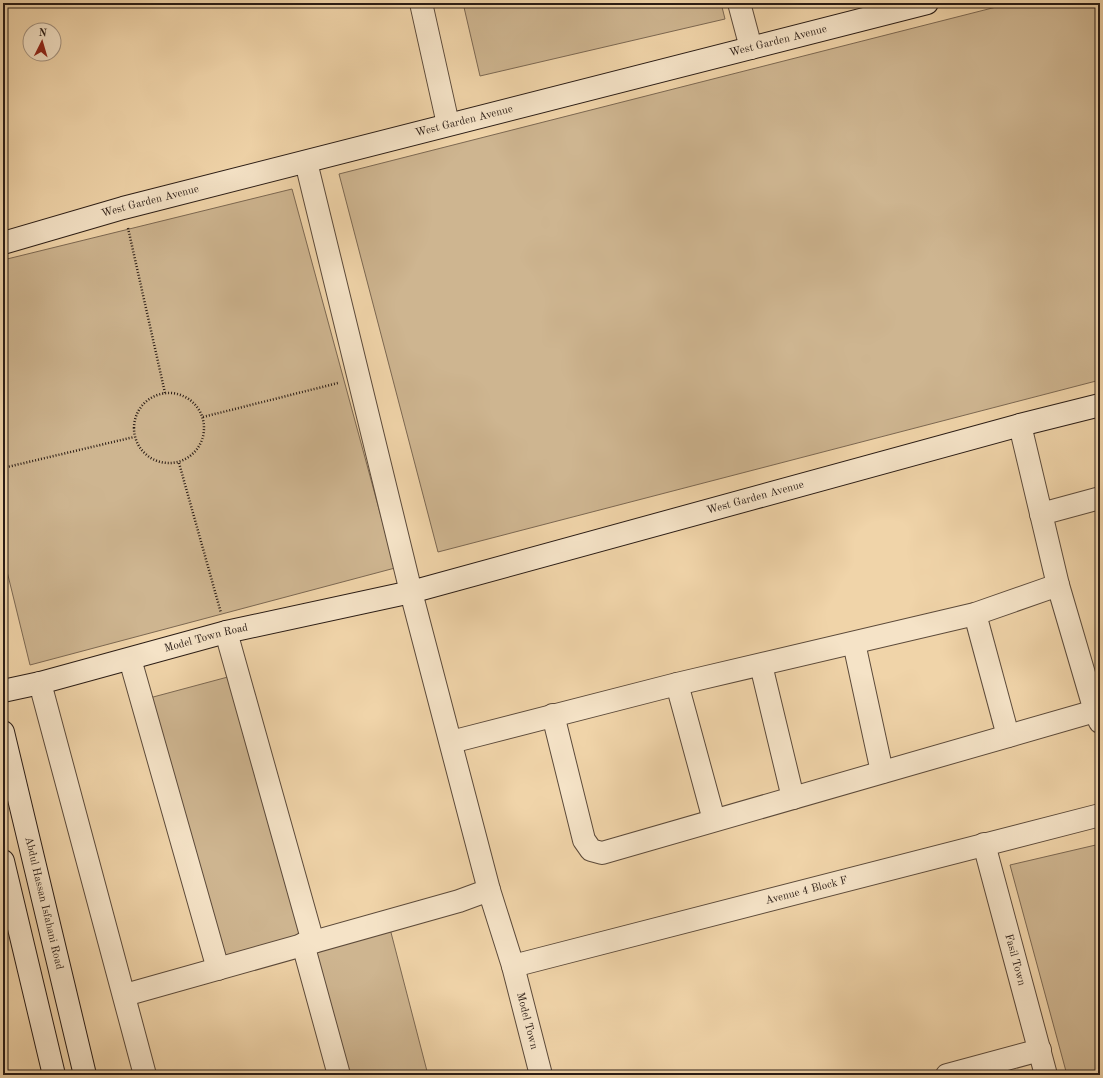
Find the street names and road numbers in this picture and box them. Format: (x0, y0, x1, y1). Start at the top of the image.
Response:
street label: West Garden Avenue (728, 23, 828, 59)
street label: West Garden Avenue (414, 103, 514, 139)
street label: West Garden Avenue (100, 183, 200, 219)
street label: West Garden Avenue (706, 479, 805, 516)
street label: Model Town Road (163, 622, 249, 654)
street label: Abdul Hassan Isfahani Road (23, 836, 65, 971)
street label: Avenue 4 Block F (764, 875, 849, 906)
street label: Fasil Town (1003, 933, 1027, 987)
street label: Model Town (514, 991, 540, 1051)

